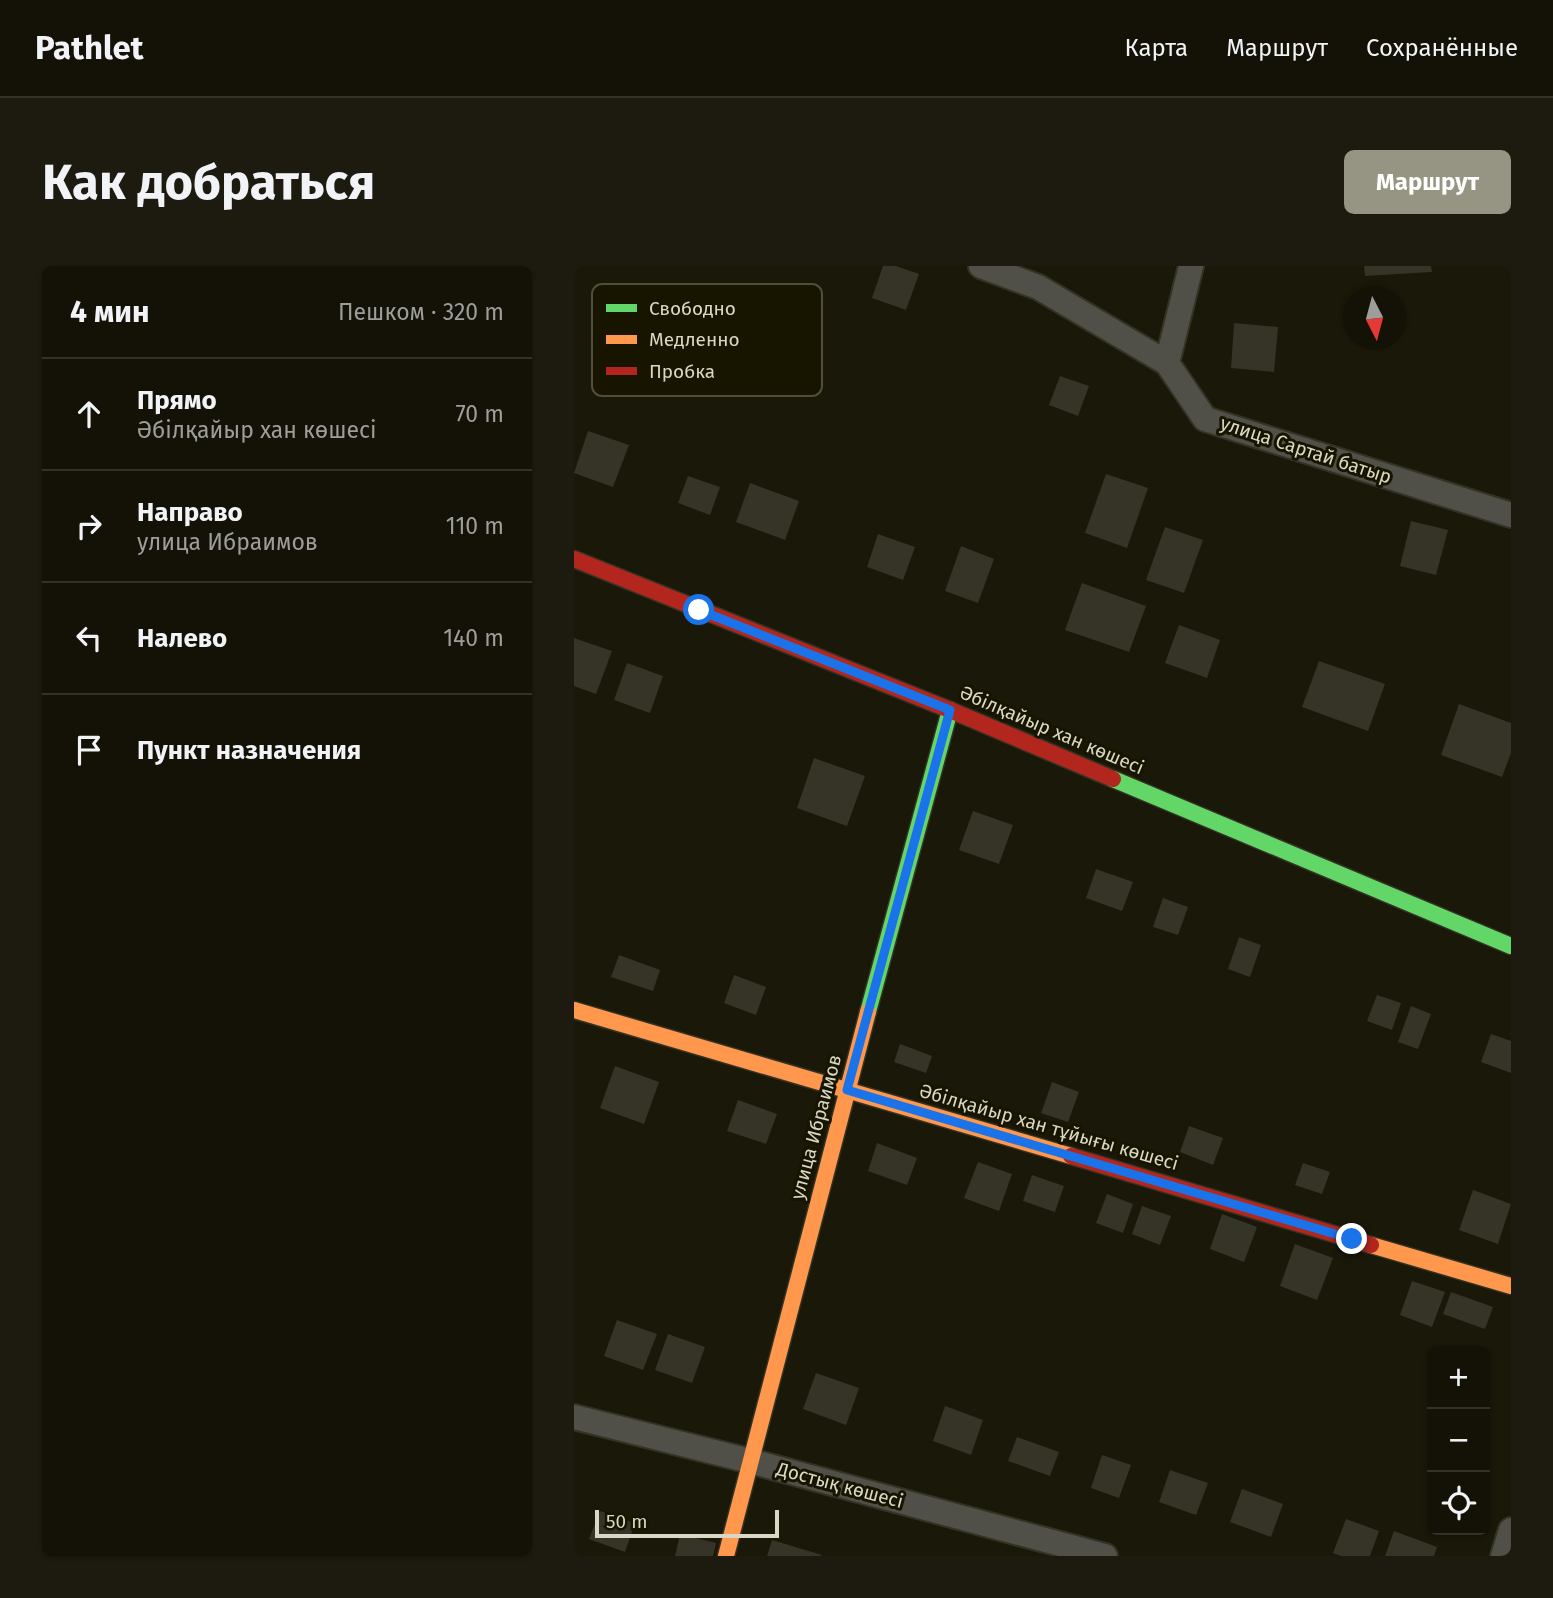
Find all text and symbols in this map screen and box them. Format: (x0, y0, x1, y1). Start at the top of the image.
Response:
text: Pathlet (35, 28, 144, 68)
text: Карта (1125, 34, 1188, 62)
text: Маршрут (1226, 34, 1328, 62)
text: Сохранённые (1366, 34, 1518, 62)
button: Маршрут (1344, 150, 1511, 214)
text: Как добраться (42, 153, 375, 212)
legend (592, 284, 822, 396)
north arrow (1343, 287, 1406, 350)
text: 4 мин (70, 294, 150, 330)
text: Свободно (649, 297, 736, 320)
text: Пешком · 320 m (338, 298, 504, 326)
text: Медленно (649, 328, 740, 351)
text: Пробка (649, 360, 715, 383)
text: Прямо (137, 385, 217, 416)
icon: ahead (70, 395, 108, 433)
text: 70 m (455, 400, 504, 428)
street label: улица Сартай батыр (1217, 411, 1395, 489)
text: Әбілқайыр хан көшесі (137, 416, 377, 444)
text: Направо (137, 497, 243, 528)
icon: right (70, 507, 108, 545)
text: 110 m (446, 512, 504, 540)
text: улица Ибраимов (137, 528, 318, 556)
route start (683, 594, 714, 625)
icon: left (70, 619, 108, 657)
text: Налево (137, 623, 227, 654)
text: 140 m (443, 624, 504, 652)
street label: Әбілқайыр хан көшесі (956, 681, 1148, 779)
icon: arrive (70, 731, 108, 769)
text: Пункт назначения (137, 735, 361, 766)
street label: улица Ибраимов (786, 1052, 846, 1202)
street label: Әбілқайыр хан тұйығы көшесі (917, 1079, 1181, 1175)
route end (1336, 1223, 1367, 1254)
map controls (1427, 1346, 1490, 1535)
button: + (1427, 1346, 1490, 1409)
button: − (1427, 1409, 1490, 1472)
street label: Достық көшесі (773, 1457, 906, 1513)
button: locate (1427, 1472, 1490, 1535)
scale bar (595, 1507, 779, 1539)
text: 50 m (606, 1510, 647, 1533)

